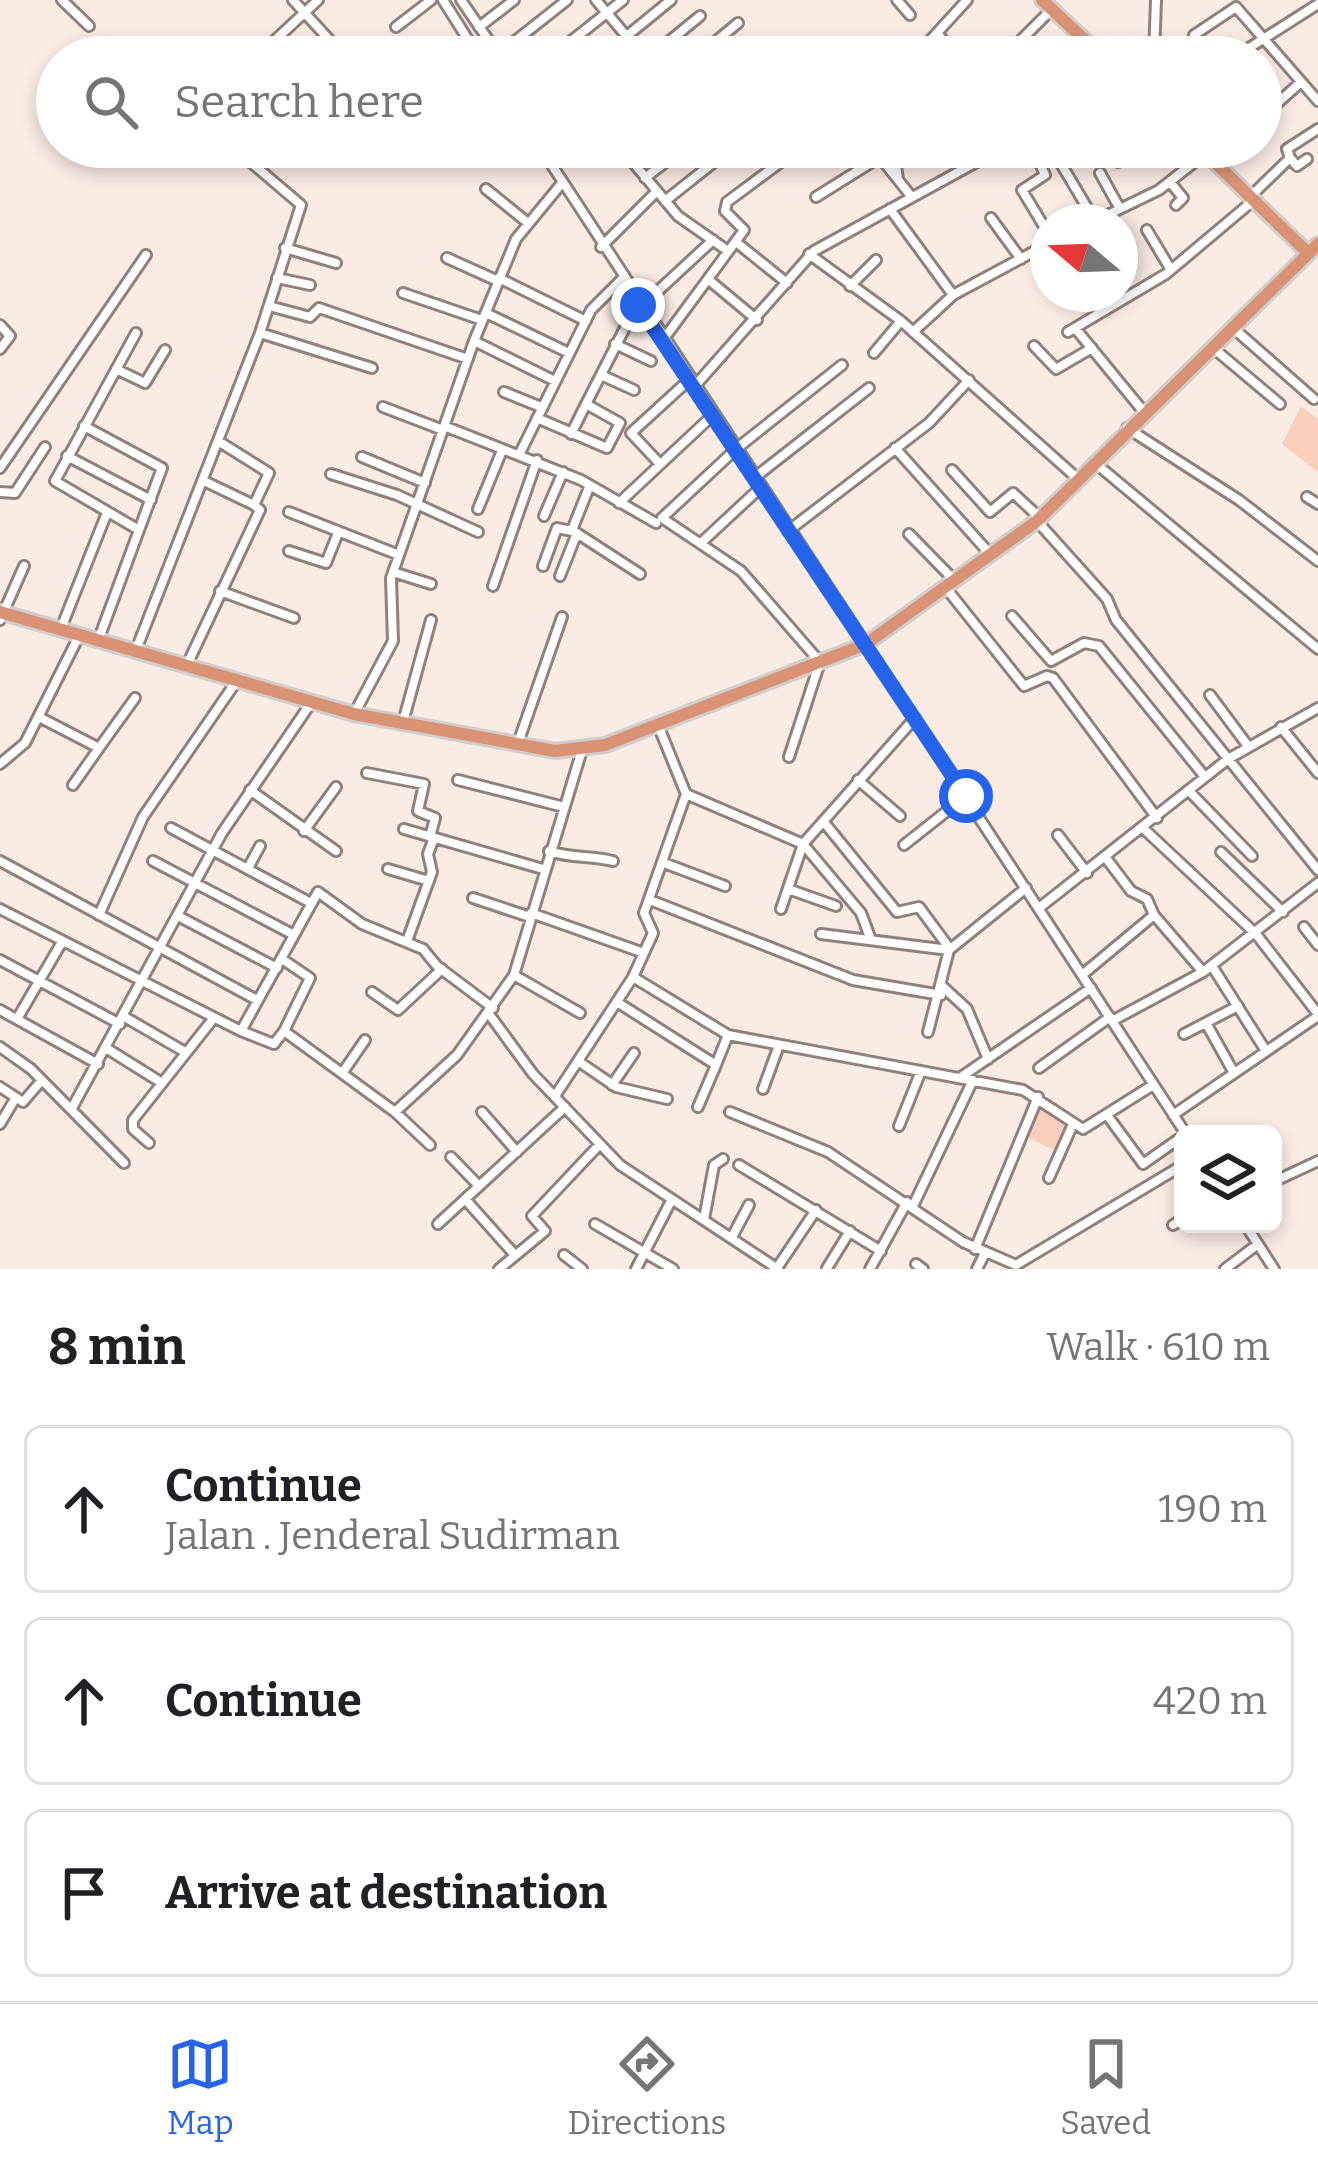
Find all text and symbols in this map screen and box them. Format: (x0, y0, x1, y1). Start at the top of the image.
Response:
search box (36, 36, 1282, 168)
icon: search (78, 69, 144, 135)
text: Search here (174, 75, 424, 129)
north arrow (1030, 204, 1138, 312)
route end (611, 278, 665, 332)
route start (939, 769, 993, 823)
map controls (1174, 1125, 1282, 1233)
button: layers (1174, 1125, 1282, 1233)
text: 8 min (48, 1316, 186, 1378)
text: Walk · 610 m (1047, 1324, 1270, 1370)
text: Continue (165, 1459, 362, 1513)
icon: ahead (51, 1476, 117, 1542)
text: 190 m (1158, 1486, 1267, 1532)
text: Jalan . Jenderal Sudirman (165, 1513, 620, 1559)
icon: ahead (51, 1668, 117, 1734)
text: Continue (165, 1674, 362, 1728)
text: 420 m (1153, 1678, 1267, 1724)
icon: arrive (51, 1860, 117, 1926)
text: Arrive at destination (165, 1866, 607, 1920)
tab: Map (167, 2031, 234, 2143)
tab: Directions (568, 2031, 726, 2143)
tab: Saved (1060, 2031, 1151, 2143)

